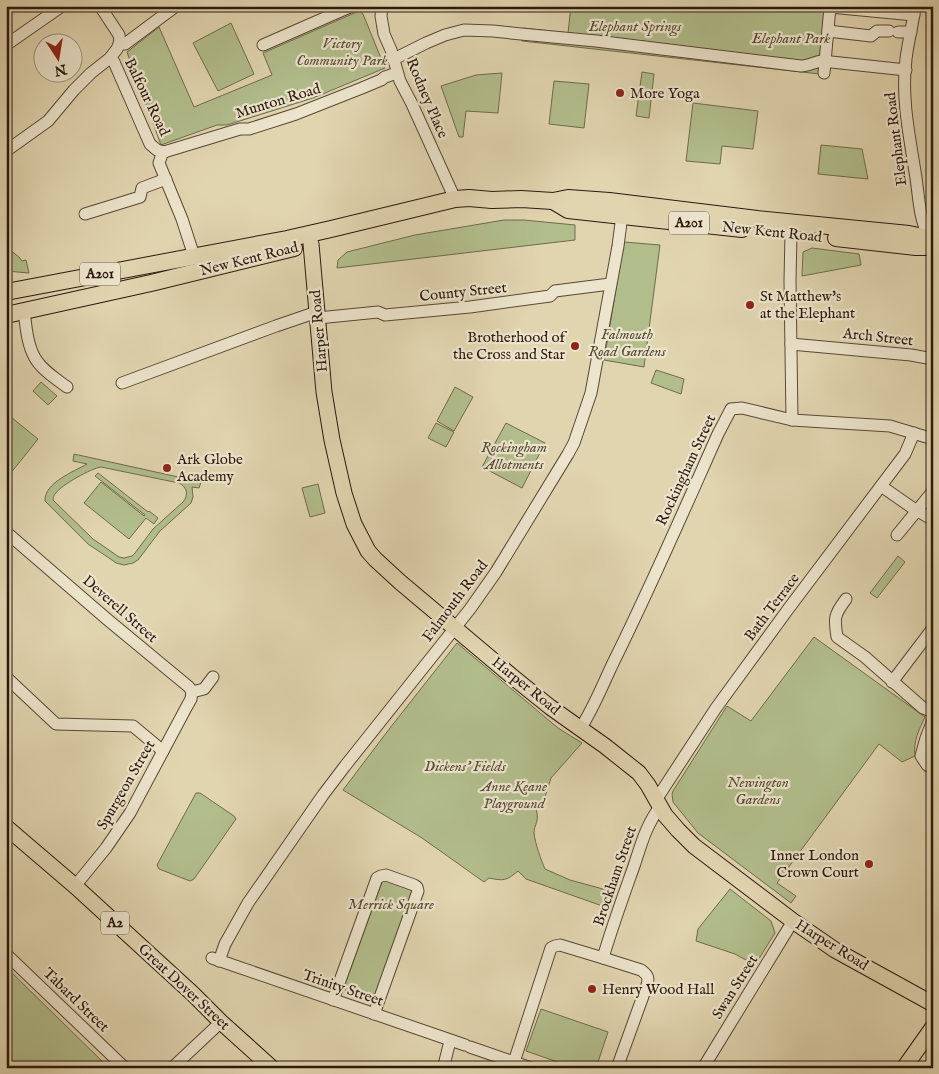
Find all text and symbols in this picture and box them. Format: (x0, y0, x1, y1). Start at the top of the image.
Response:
park label: Elephant Springs (588, 17, 682, 37)
park label: Elephant Park (751, 29, 830, 48)
north arrow (32, 32, 82, 82)
park label: Victory Community Park (296, 34, 388, 70)
street label: Balfour Road (120, 55, 174, 140)
street label: Rodney Place (402, 55, 452, 141)
text: N (53, 59, 69, 80)
street label: Munton Road (233, 79, 324, 123)
place label: More Yoga (630, 84, 700, 103)
marker: More Yoga (614, 87, 626, 99)
street label: Elephant Road (881, 90, 911, 187)
road number: A201 (669, 212, 709, 234)
street label: New Kent Road (721, 217, 824, 247)
street label: New Kent Road (198, 237, 301, 280)
road number: A201 (80, 262, 120, 286)
street label: County Street (418, 278, 508, 306)
place label: St Matthew's at the Elephant (760, 287, 855, 323)
street label: Harper Road (306, 288, 332, 373)
marker: St Matthew's at the Elephant (744, 299, 756, 311)
street label: Arch Street (841, 324, 914, 350)
park label: Falmouth Road Gardens (588, 325, 666, 361)
place label: Brotherhood of the Cross and Star (453, 328, 568, 364)
marker: Brotherhood of the Cross and Star (569, 340, 581, 352)
street label: Rockingham Street (652, 411, 720, 529)
park label: Rockingham Allotments (481, 438, 547, 474)
place label: Ark Globe Academy (176, 450, 243, 486)
marker: Ark Globe Academy (161, 462, 173, 474)
street label: Falmouth Road (418, 556, 493, 646)
street label: Bath Terrace (740, 569, 804, 645)
street label: Deverell Street (78, 571, 162, 647)
street label: Harper Road (488, 653, 565, 720)
street label: Spurgeon Street (93, 737, 159, 833)
park label: Dickens' Fields (424, 757, 506, 776)
park label: Newington Gardens (727, 773, 789, 809)
park label: Anne Keane Playground (479, 777, 547, 814)
street label: Brockham Street (589, 823, 641, 929)
place label: Inner London Crown Court (770, 846, 859, 882)
marker: Inner London Crown Court (863, 858, 875, 870)
park label: Merrick Square (348, 895, 434, 914)
road number: A2 (101, 911, 129, 934)
street label: Harper Road (792, 915, 873, 975)
street label: Great Dover Street (134, 940, 234, 1034)
street label: Swan Street (708, 951, 762, 1023)
street label: Tabard Street (39, 964, 113, 1036)
street label: Trinity Street (300, 965, 386, 1011)
place label: Henry Wood Hall (602, 980, 715, 999)
marker: Henry Wood Hall (586, 983, 598, 995)

